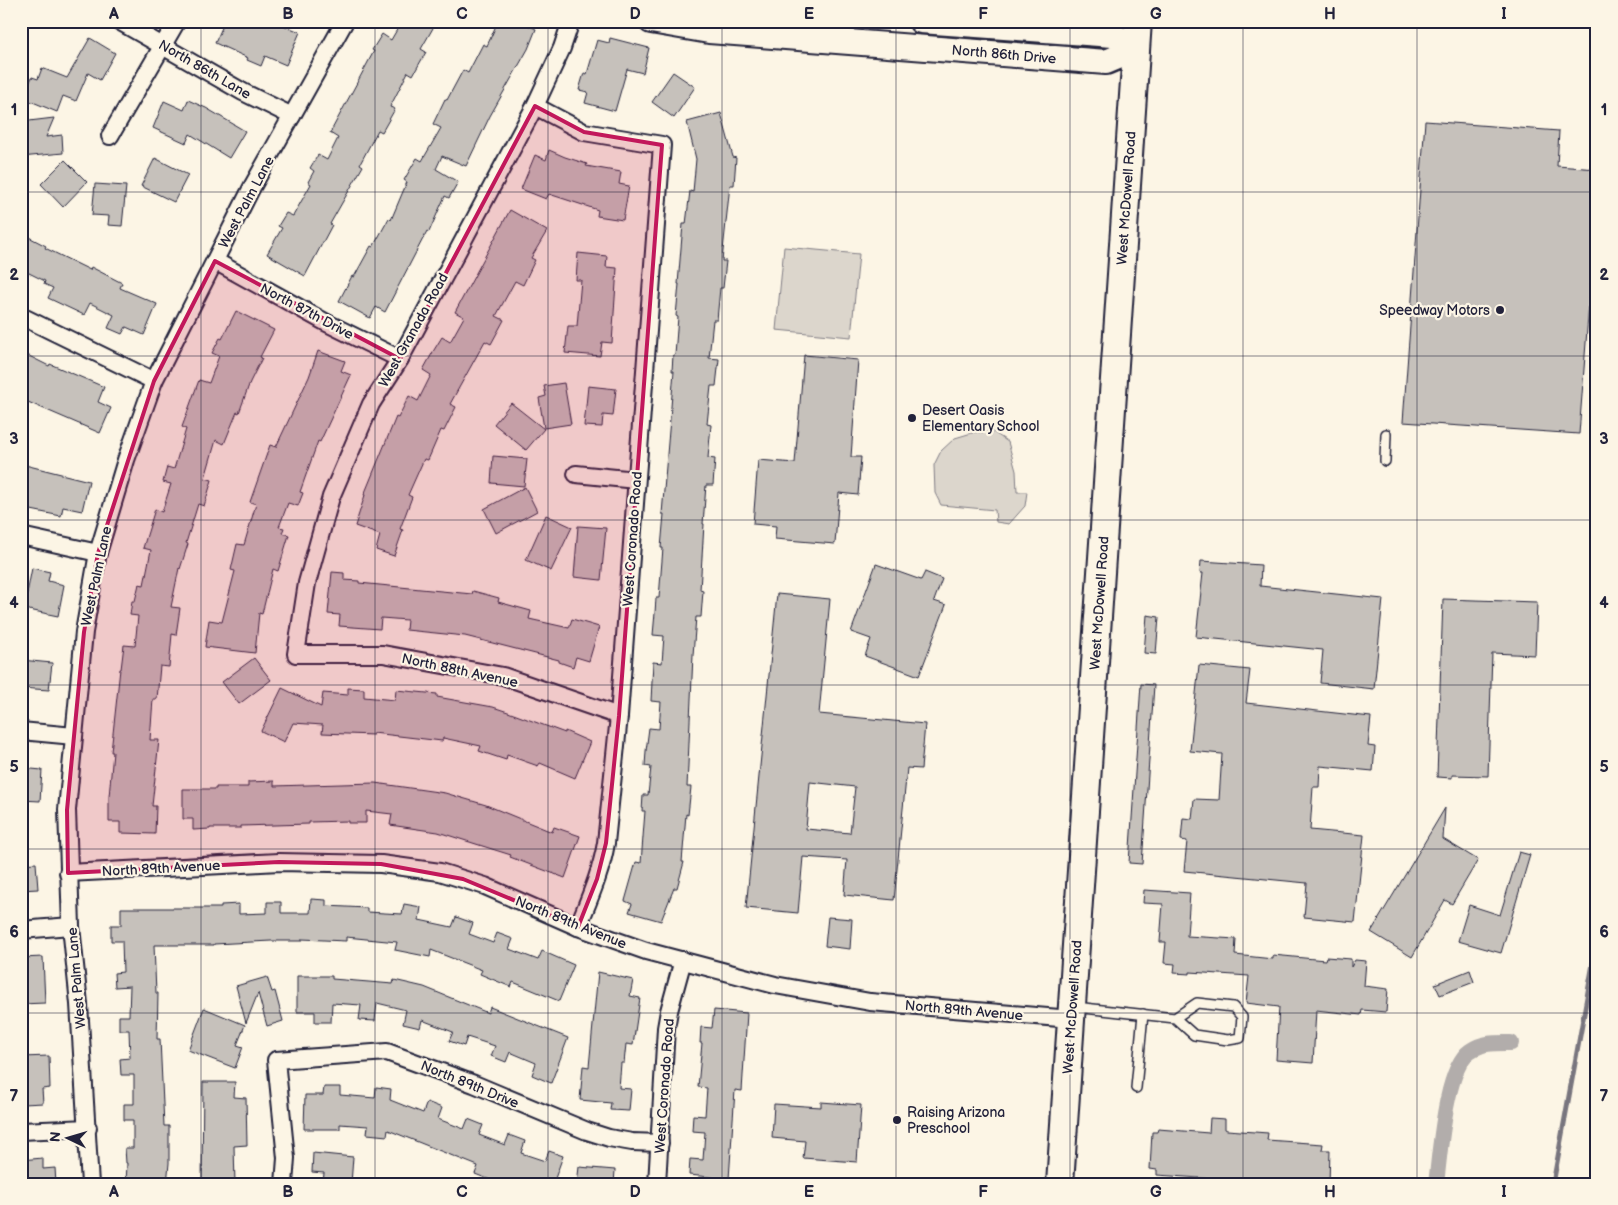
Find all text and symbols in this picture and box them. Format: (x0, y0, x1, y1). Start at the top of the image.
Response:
text: A (108, 5, 119, 24)
text: B (282, 5, 294, 24)
text: C (456, 5, 468, 24)
text: D (629, 5, 641, 24)
text: E (804, 5, 814, 24)
text: F (978, 5, 988, 24)
text: G (1150, 5, 1162, 24)
text: H (1324, 5, 1336, 24)
text: I (1501, 5, 1507, 24)
street label: North 86th Lane (156, 36, 254, 103)
street label: North 86th Drive (951, 41, 1057, 68)
text: 1 (11, 101, 17, 120)
text: 1 (1601, 101, 1607, 120)
street label: West McDowell Road (1113, 131, 1140, 266)
street label: West Palm Lane (215, 153, 278, 251)
text: 2 (9, 266, 19, 285)
text: 2 (1599, 266, 1609, 285)
street label: West Granada Road (375, 270, 452, 390)
street label: North 87th Drive (257, 280, 356, 343)
place label: Speedway Motors (1379, 302, 1490, 319)
marker: Speedway Motors (1494, 304, 1506, 316)
place label: Desert Oasis Elementary School (922, 402, 1040, 435)
marker: Desert Oasis Elementary School (906, 412, 918, 424)
text: 3 (9, 430, 19, 449)
text: 3 (1599, 430, 1609, 449)
street label: West Coronado Road (619, 471, 646, 607)
street label: West Palm Lane (78, 525, 115, 628)
street label: West McDowell Road (1086, 536, 1113, 671)
text: 4 (9, 594, 19, 613)
text: 4 (1599, 594, 1609, 613)
street label: North 88th Avenue (400, 650, 520, 691)
text: 5 (9, 758, 19, 777)
text: 5 (1599, 758, 1609, 777)
street label: North 89th Avenue (101, 857, 221, 880)
street label: North 89th Avenue (513, 892, 629, 953)
text: 6 (9, 923, 19, 942)
text: 6 (1599, 923, 1609, 942)
street label: West Palm Lane (64, 927, 89, 1029)
street label: West McDowell Road (1059, 940, 1086, 1075)
street label: North 89th Avenue (904, 997, 1024, 1024)
street label: West Coronado Road (651, 1018, 678, 1154)
street label: North 89th Drive (418, 1057, 521, 1112)
text: 7 (10, 1087, 19, 1106)
text: 7 (1600, 1087, 1609, 1106)
place label: Raising Arizona Preschool (907, 1104, 1005, 1137)
north arrow (42, 1112, 92, 1162)
marker: Raising Arizona Preschool (891, 1114, 903, 1126)
text: N (47, 1131, 64, 1143)
text: A (108, 1183, 119, 1202)
text: B (282, 1183, 294, 1202)
text: C (456, 1183, 468, 1202)
text: D (629, 1183, 641, 1202)
text: E (804, 1183, 814, 1202)
text: F (978, 1183, 988, 1202)
text: G (1150, 1183, 1162, 1202)
text: H (1324, 1183, 1336, 1202)
text: I (1501, 1183, 1507, 1202)

